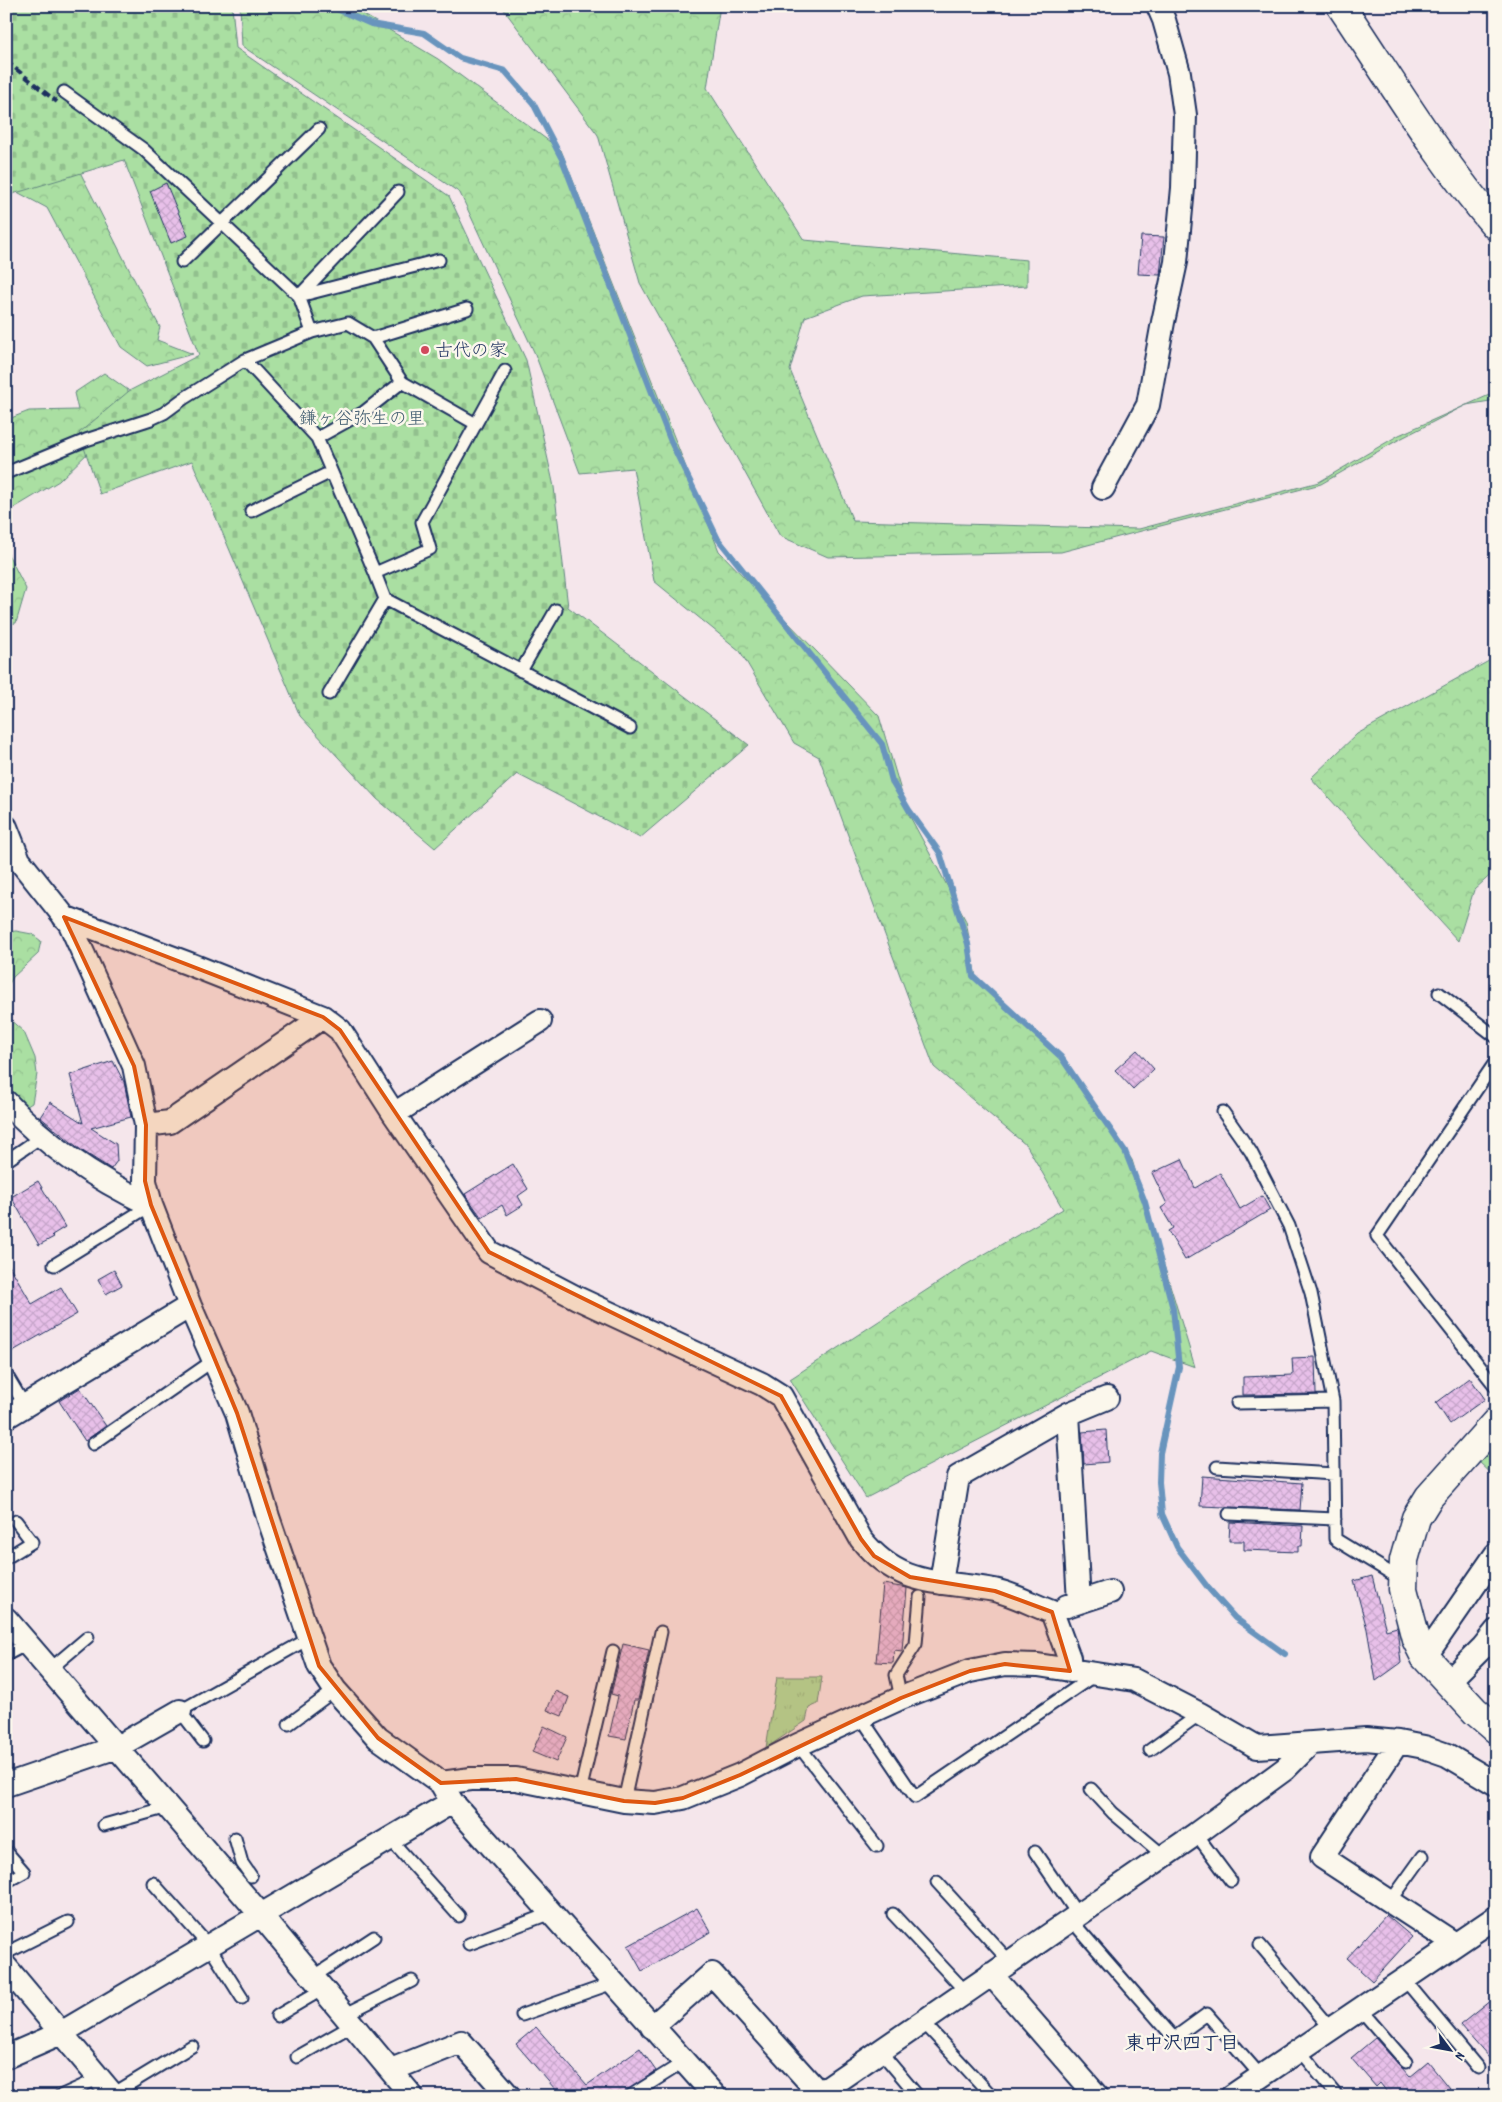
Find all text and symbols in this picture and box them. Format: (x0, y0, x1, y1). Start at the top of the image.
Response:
place label: 古代の家 (435, 340, 507, 365)
marker: 古代の家 (419, 344, 431, 356)
park label: 鎌ヶ谷弥生の里 (299, 408, 425, 433)
north arrow (1424, 2024, 1474, 2074)
district label: 東中沢四丁目 (1125, 2032, 1239, 2059)
text: N (1449, 2048, 1470, 2064)

